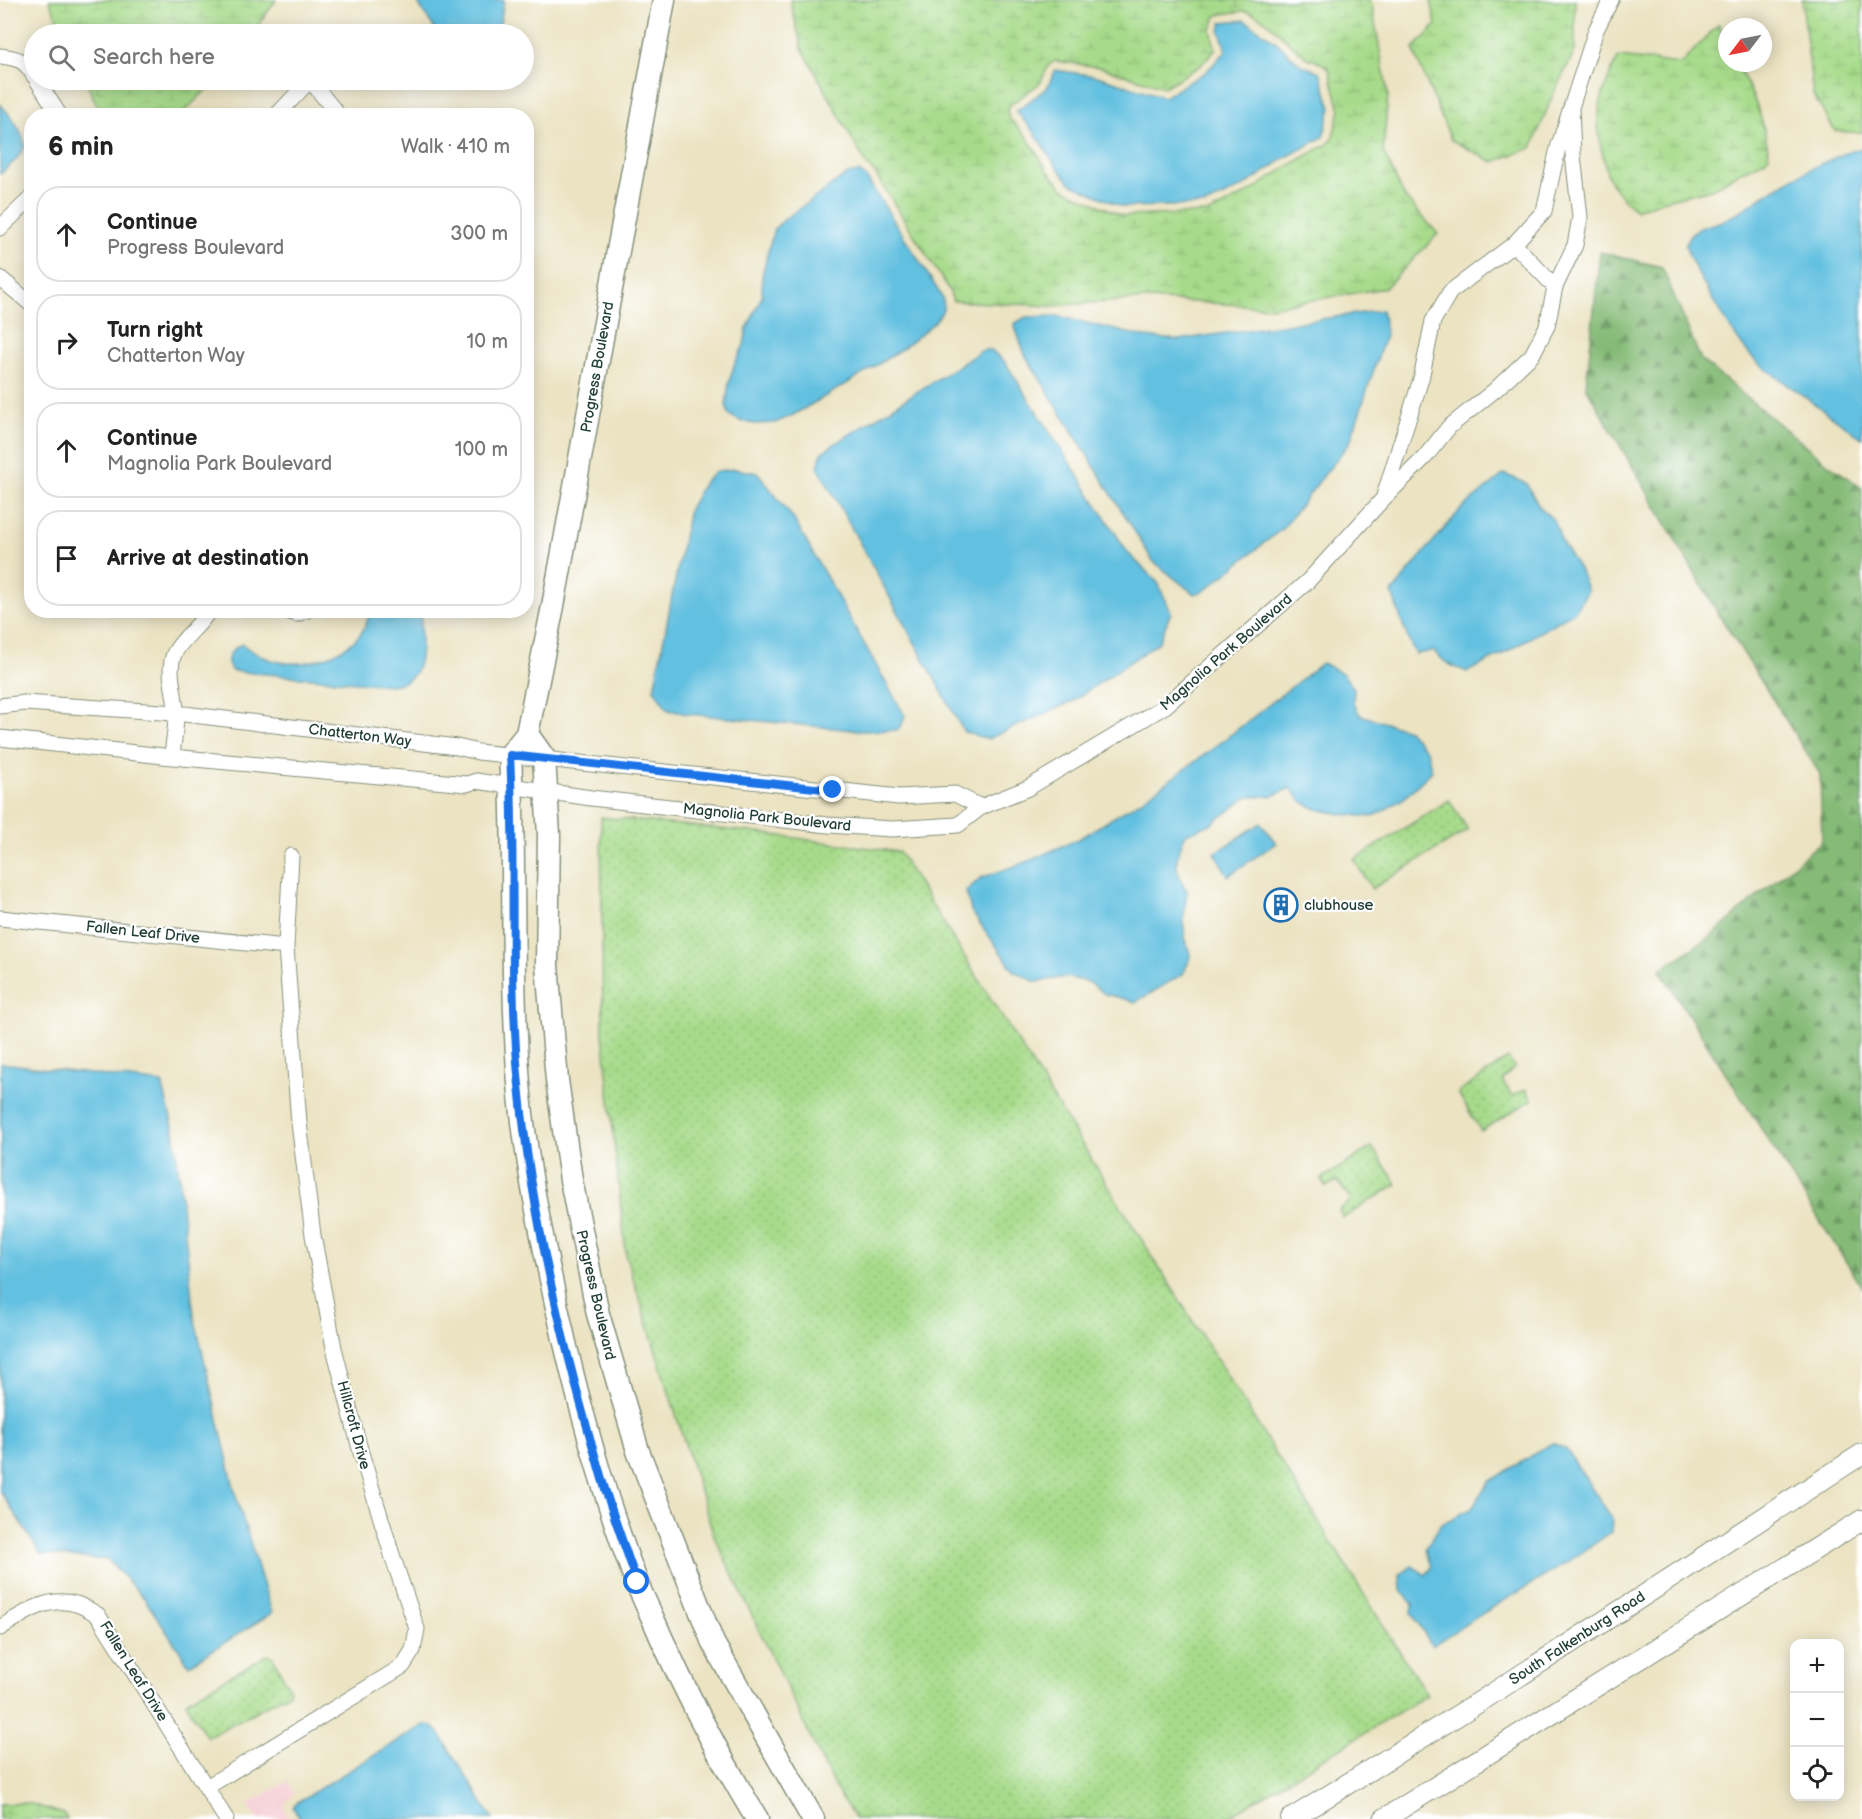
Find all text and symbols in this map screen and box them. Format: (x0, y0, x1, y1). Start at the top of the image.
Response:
north arrow (1718, 18, 1772, 72)
search box (24, 24, 534, 90)
icon: search (45, 41, 78, 74)
text: Search here (93, 44, 215, 71)
text: 6 min (48, 132, 114, 163)
text: Walk · 410 m (401, 135, 510, 159)
text: Continue (107, 209, 197, 236)
icon: ahead (50, 218, 83, 251)
text: 300 m (450, 222, 508, 246)
text: Progress Boulevard (107, 236, 284, 260)
street label: Progress Boulevard (577, 300, 618, 434)
text: Turn right (107, 317, 203, 344)
icon: right (50, 326, 83, 359)
text: 10 m (467, 330, 508, 354)
text: Chatterton Way (107, 344, 245, 368)
text: Continue (107, 425, 197, 452)
icon: ahead (50, 434, 83, 467)
text: 100 m (455, 438, 508, 462)
text: Magnolia Park Boulevard (107, 452, 332, 476)
icon: arrive (50, 542, 83, 575)
text: Arrive at destination (107, 545, 309, 572)
street label: Magnolia Park Boulevard (1156, 590, 1296, 715)
street label: Chatterton Way (307, 720, 413, 751)
route end (819, 776, 845, 802)
street label: Magnolia Park Boulevard (682, 799, 852, 836)
building icon: clubhouse (1263, 887, 1299, 923)
place label: clubhouse (1304, 896, 1374, 915)
street label: Fallen Leaf Drive (85, 917, 201, 948)
street label: Progress Boulevard (571, 1228, 620, 1362)
street label: Hillcroft Drive (333, 1379, 375, 1472)
route start (623, 1568, 649, 1594)
street label: South Falkenburg Road (1506, 1587, 1649, 1690)
street label: Fallen Leaf Drive (95, 1618, 172, 1725)
map controls (1790, 1639, 1844, 1801)
button: + (1790, 1639, 1844, 1693)
button: − (1790, 1693, 1844, 1747)
button: locate (1790, 1747, 1844, 1801)

